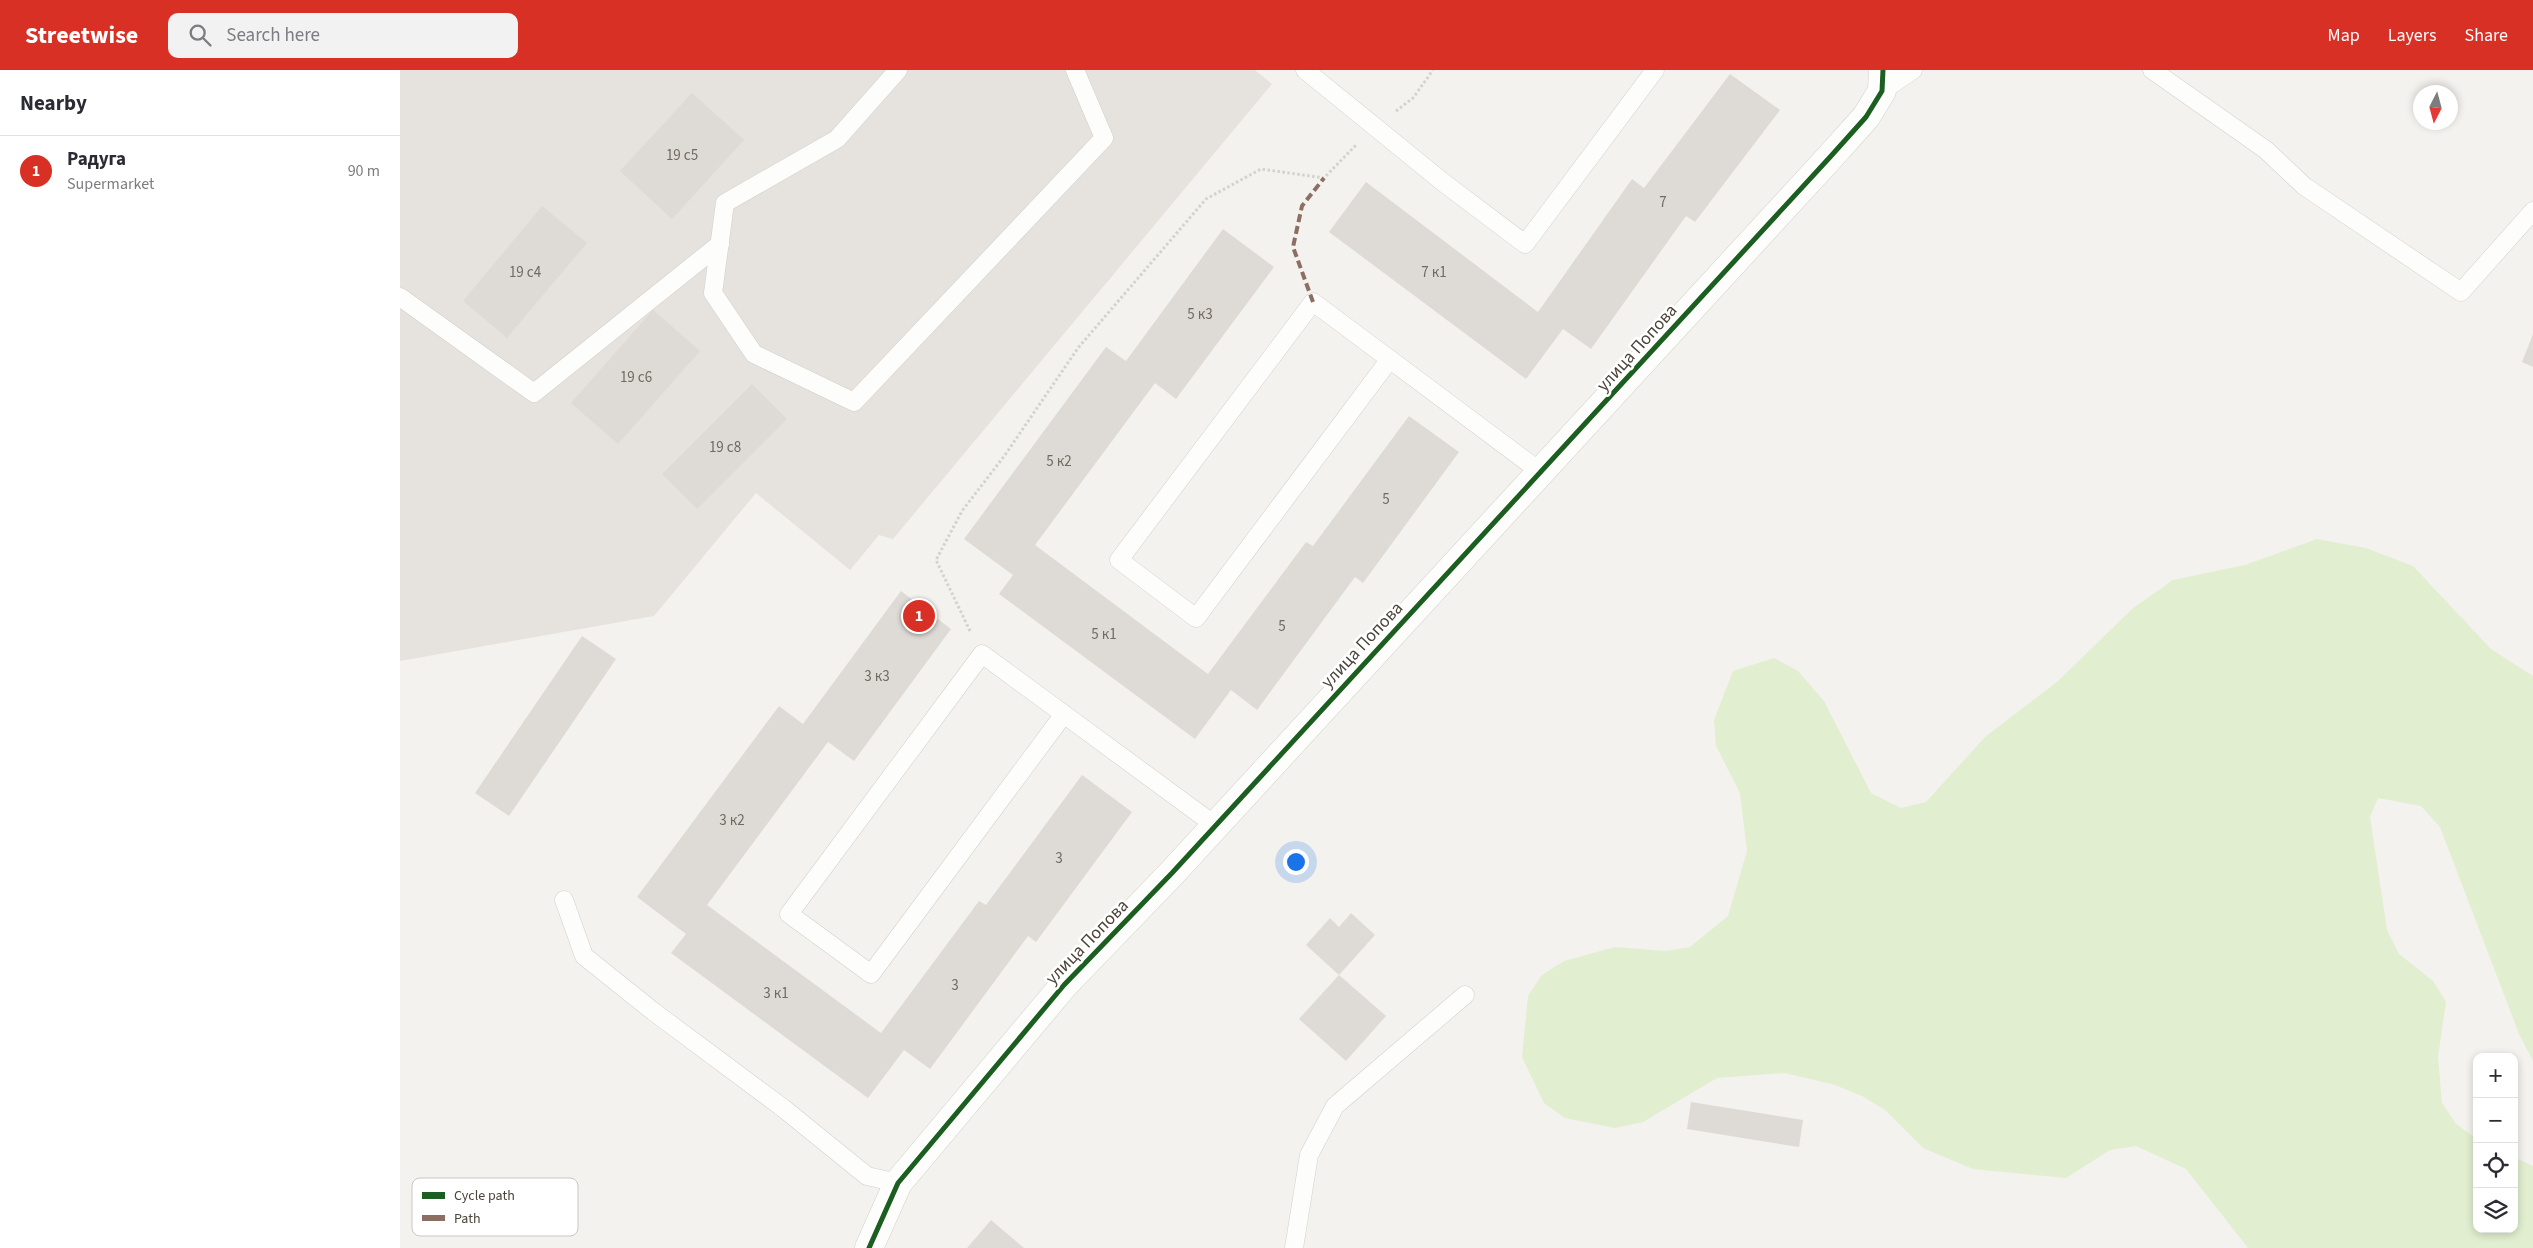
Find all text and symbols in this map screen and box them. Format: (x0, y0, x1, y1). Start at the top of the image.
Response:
search box (168, 13, 518, 58)
text: Streetwise (25, 18, 138, 53)
icon: search (186, 21, 214, 49)
text: Search here (226, 22, 320, 49)
text: Map (2328, 23, 2360, 48)
text: Layers (2388, 23, 2437, 48)
text: Share (2465, 23, 2508, 48)
north arrow (2413, 85, 2458, 130)
text: Nearby (20, 88, 87, 118)
house number: 19 с5 (666, 145, 698, 166)
text: Радуга (67, 146, 126, 173)
text: 1 (32, 160, 40, 182)
text: 90 m (348, 160, 380, 182)
text: Supermarket (67, 173, 154, 195)
house number: 7 (1659, 192, 1667, 213)
house number: 19 с4 (509, 262, 542, 283)
house number: 7 к1 (1421, 262, 1447, 283)
street label: улица Попова (1591, 299, 1683, 397)
house number: 5 к3 (1187, 304, 1213, 325)
house number: 19 с6 (620, 367, 652, 388)
house number: 19 с8 (709, 437, 741, 458)
house number: 5 к2 (1046, 451, 1072, 472)
house number: 5 (1382, 489, 1390, 510)
street label: улица Попова (1315, 596, 1409, 694)
pin: 1 (903, 597, 935, 635)
house number: 5 (1278, 616, 1286, 637)
house number: 5 к1 (1091, 624, 1117, 645)
house number: 3 к3 (864, 666, 890, 687)
house number: 3 к2 (719, 810, 745, 831)
house number: 3 (1055, 848, 1063, 869)
your location (1283, 849, 1309, 875)
street label: улица Попова (1040, 894, 1134, 990)
house number: 3 (951, 975, 959, 996)
house number: 3 к1 (763, 983, 789, 1004)
map controls (2473, 1053, 2518, 1233)
button: + (2473, 1053, 2518, 1098)
button: − (2473, 1098, 2518, 1143)
button: locate (2473, 1143, 2518, 1188)
legend (412, 1178, 578, 1236)
text: Cycle path (454, 1186, 515, 1206)
button: layers (2473, 1188, 2518, 1233)
text: Path (454, 1209, 481, 1229)

